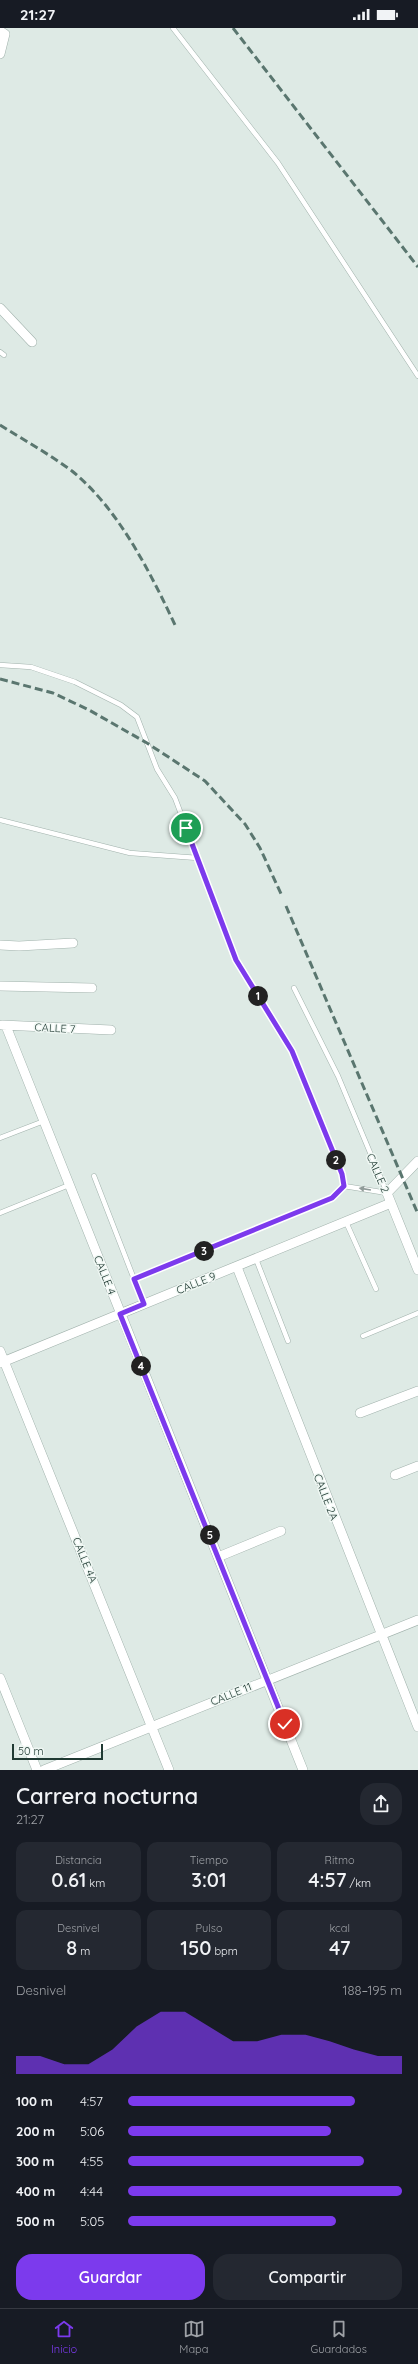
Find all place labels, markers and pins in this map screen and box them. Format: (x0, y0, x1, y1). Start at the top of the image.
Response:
pin (169, 811, 203, 845)
pin: 1 (248, 986, 268, 1006)
pin: 2 (326, 1150, 346, 1170)
pin: 3 (194, 1241, 214, 1261)
pin: 4 (131, 1356, 151, 1376)
pin: 5 (200, 1525, 220, 1545)
pin (268, 1707, 302, 1741)

